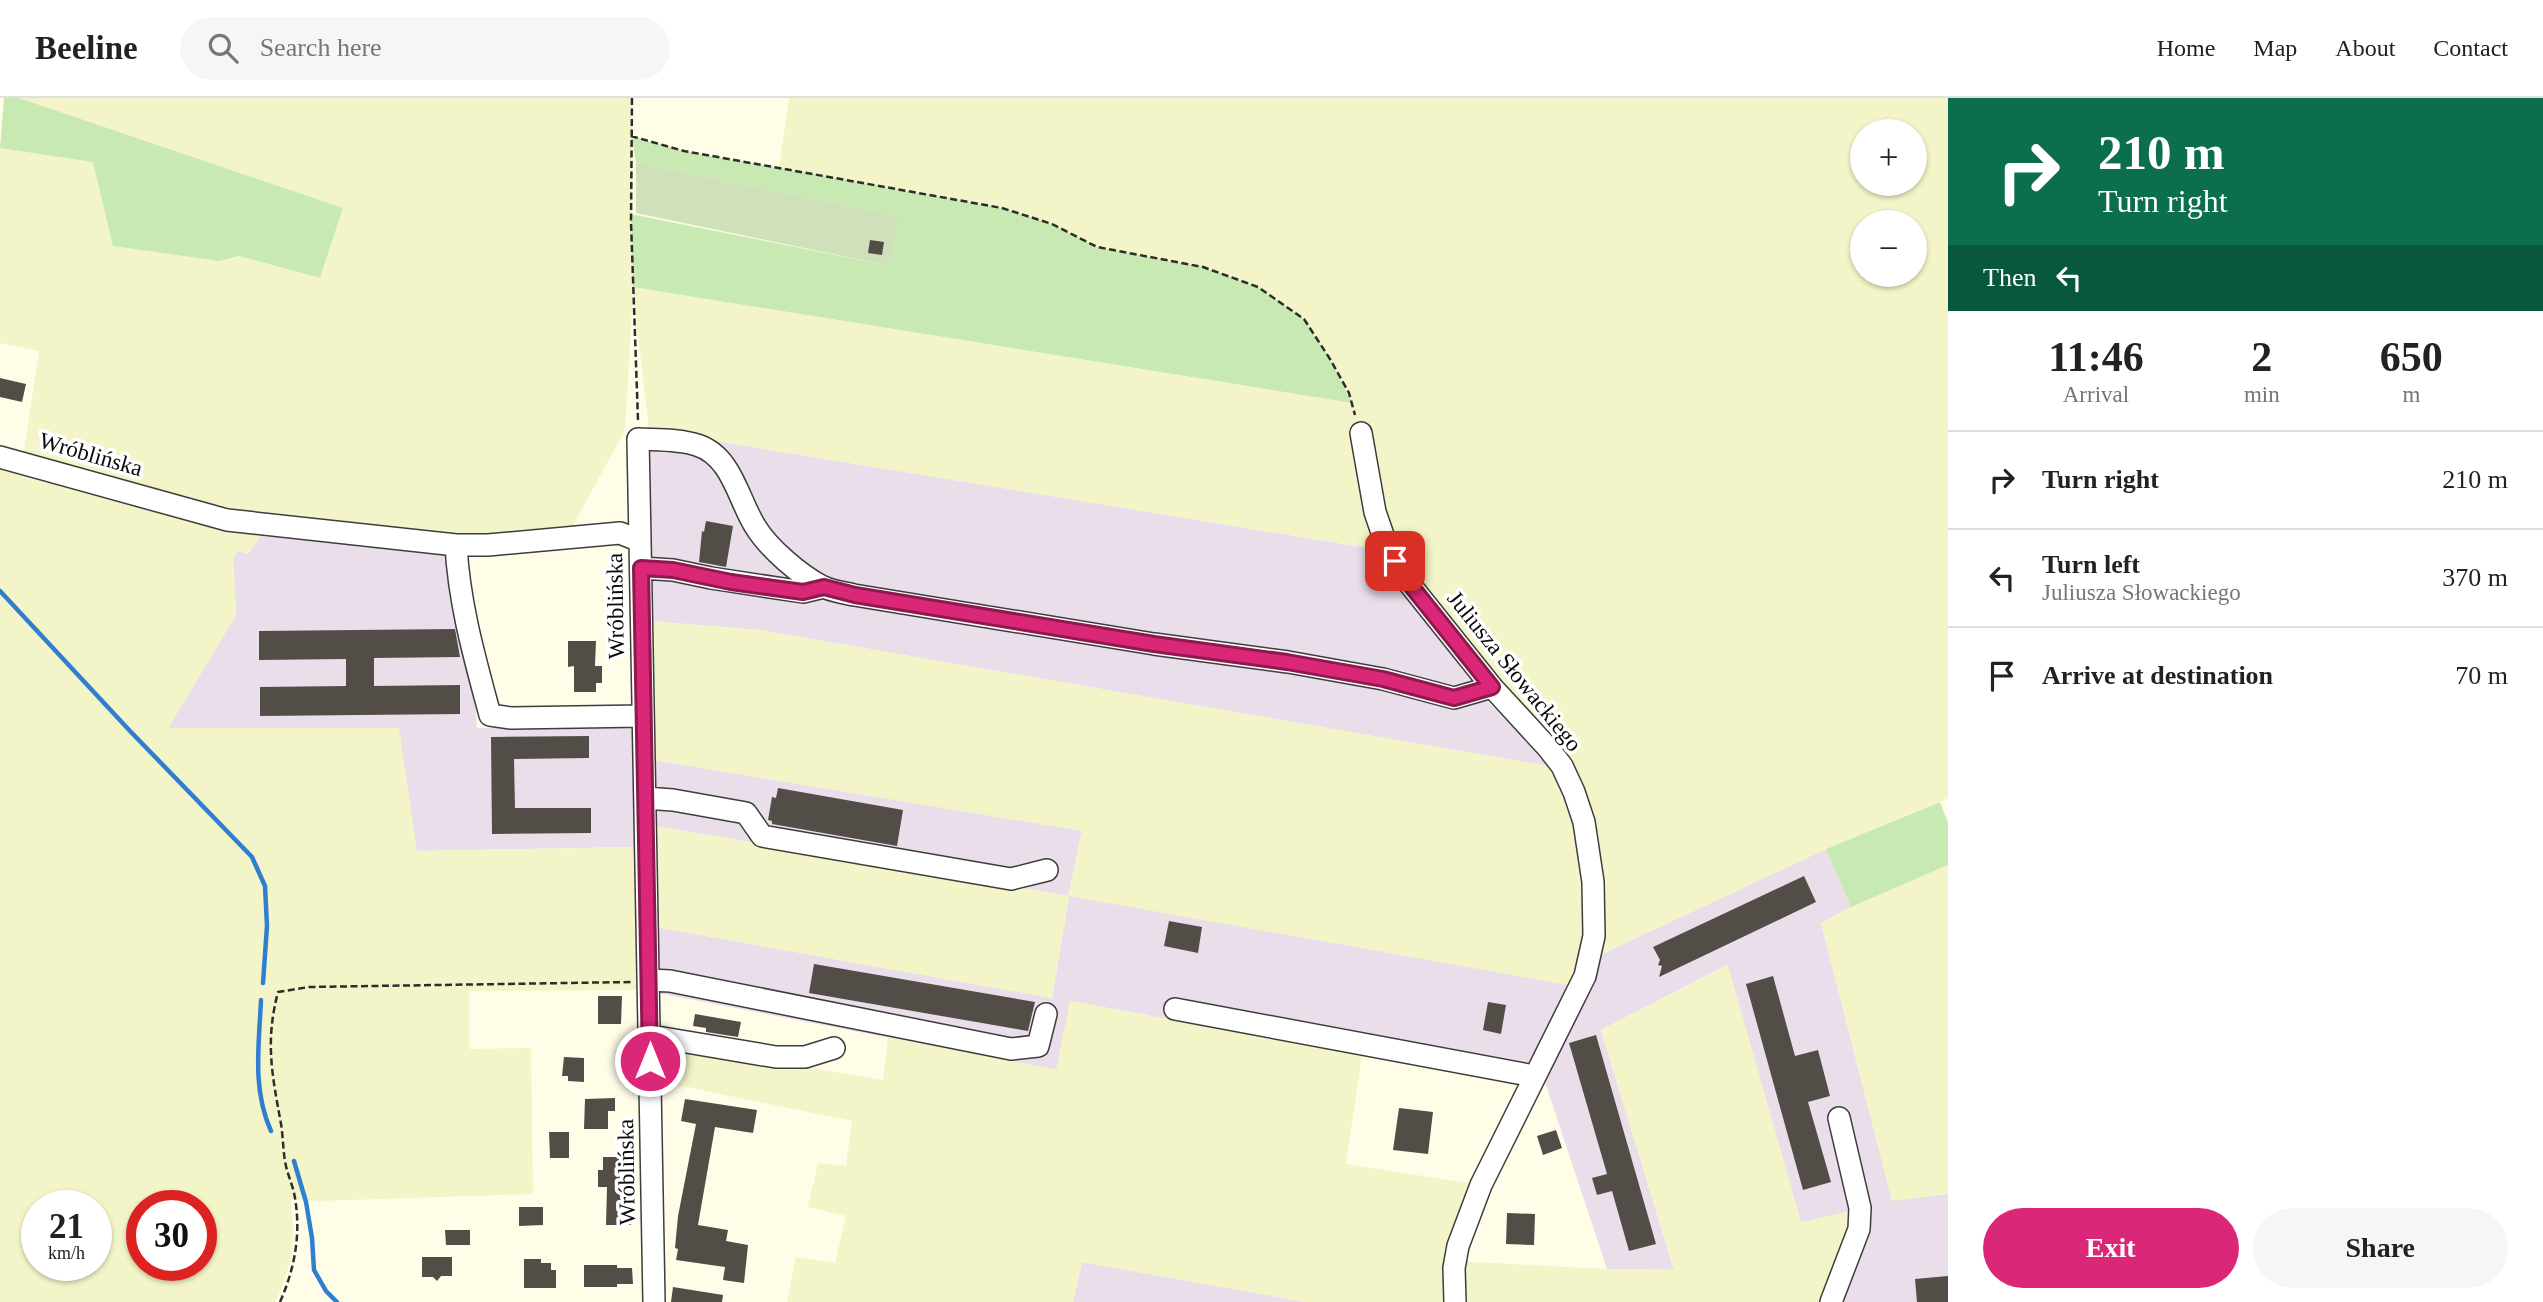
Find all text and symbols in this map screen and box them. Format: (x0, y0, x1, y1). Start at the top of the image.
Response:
search box (180, 17, 670, 80)
icon: search (204, 29, 242, 67)
text: Beeline (35, 30, 138, 66)
text: Search here (260, 33, 382, 62)
text: Home (2157, 35, 2215, 61)
text: Map (2253, 35, 2297, 61)
text: About (2335, 35, 2395, 61)
text: Contact (2433, 35, 2508, 61)
map controls (1850, 119, 1927, 287)
button: + (1850, 119, 1927, 196)
text: 210 m (2098, 125, 2225, 180)
icon: right (1983, 126, 2074, 217)
text: Turn right (2098, 183, 2228, 219)
button: − (1850, 210, 1927, 287)
icon: left (2050, 259, 2088, 297)
text: Then (1983, 263, 2036, 292)
text: 11:46 (2048, 334, 2144, 380)
text: 2 (2251, 334, 2272, 380)
text: 650 (2380, 334, 2443, 380)
text: Arrival (2063, 382, 2129, 407)
text: min (2244, 382, 2280, 407)
text: m (2402, 382, 2420, 407)
street label: Wróblińska (36, 428, 145, 481)
icon: right (1983, 461, 2021, 499)
text: Turn right (2042, 465, 2159, 494)
text: 210 m (2442, 465, 2508, 494)
pin (1365, 531, 1425, 591)
icon: arrive (1376, 542, 1414, 580)
text: Turn left (2042, 550, 2140, 579)
street label: Wróblińska (602, 553, 629, 659)
icon: left (1983, 559, 2021, 597)
text: 370 m (2442, 563, 2508, 592)
text: Juliusza Słowackiego (2042, 580, 2241, 605)
street label: Juliusza Słowackiego (1442, 586, 1587, 756)
icon: arrive (1983, 657, 2021, 695)
text: Arrive at destination (2042, 661, 2273, 690)
text: 70 m (2455, 661, 2508, 690)
position arrow (613, 1024, 687, 1098)
street label: Wróblińska (613, 1119, 640, 1225)
speed limit sign: 30 (126, 1190, 217, 1281)
text: 21 (49, 1207, 84, 1246)
button: Exit (1983, 1208, 2239, 1288)
button: Share (2253, 1208, 2508, 1288)
text: km/h (48, 1243, 85, 1263)

